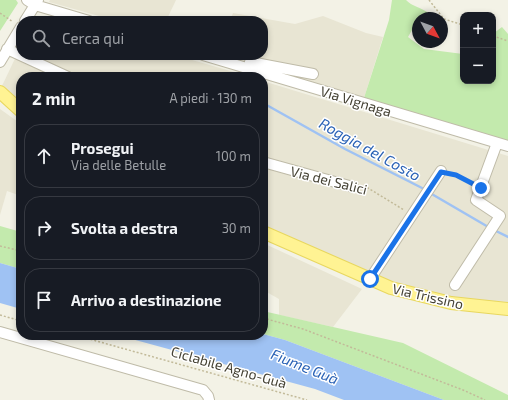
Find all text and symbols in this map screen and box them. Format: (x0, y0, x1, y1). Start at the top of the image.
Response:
north arrow (412, 12, 448, 48)
map controls (460, 12, 496, 84)
button: + (460, 12, 496, 48)
search box (16, 16, 268, 60)
icon: search (30, 27, 52, 49)
text: Cerca qui (62, 29, 124, 47)
button: − (460, 48, 496, 84)
street label: Via Vignaga (318, 82, 394, 120)
text: 2 min (32, 88, 75, 108)
text: A piedi · 130 m (170, 90, 252, 106)
water label: Roggia del Costo (316, 114, 424, 184)
text: Prosegui (71, 139, 134, 157)
icon: ahead (33, 145, 55, 167)
text: 100 m (216, 148, 251, 164)
text: Via delle Betulle (71, 157, 166, 173)
street label: Via dei Salici (289, 162, 369, 198)
route end (472, 179, 490, 197)
icon: right (33, 217, 55, 239)
text: Svolta a destra (71, 219, 178, 237)
text: 30 m (222, 220, 251, 236)
route start (361, 270, 379, 288)
street label: Via Trissino (391, 280, 465, 312)
icon: arrive (33, 289, 55, 311)
text: Arrivo a destinazione (71, 291, 222, 309)
street label: Ciclabile Agno-Guà (169, 342, 289, 392)
water label: Fiume Guà (269, 344, 341, 388)

